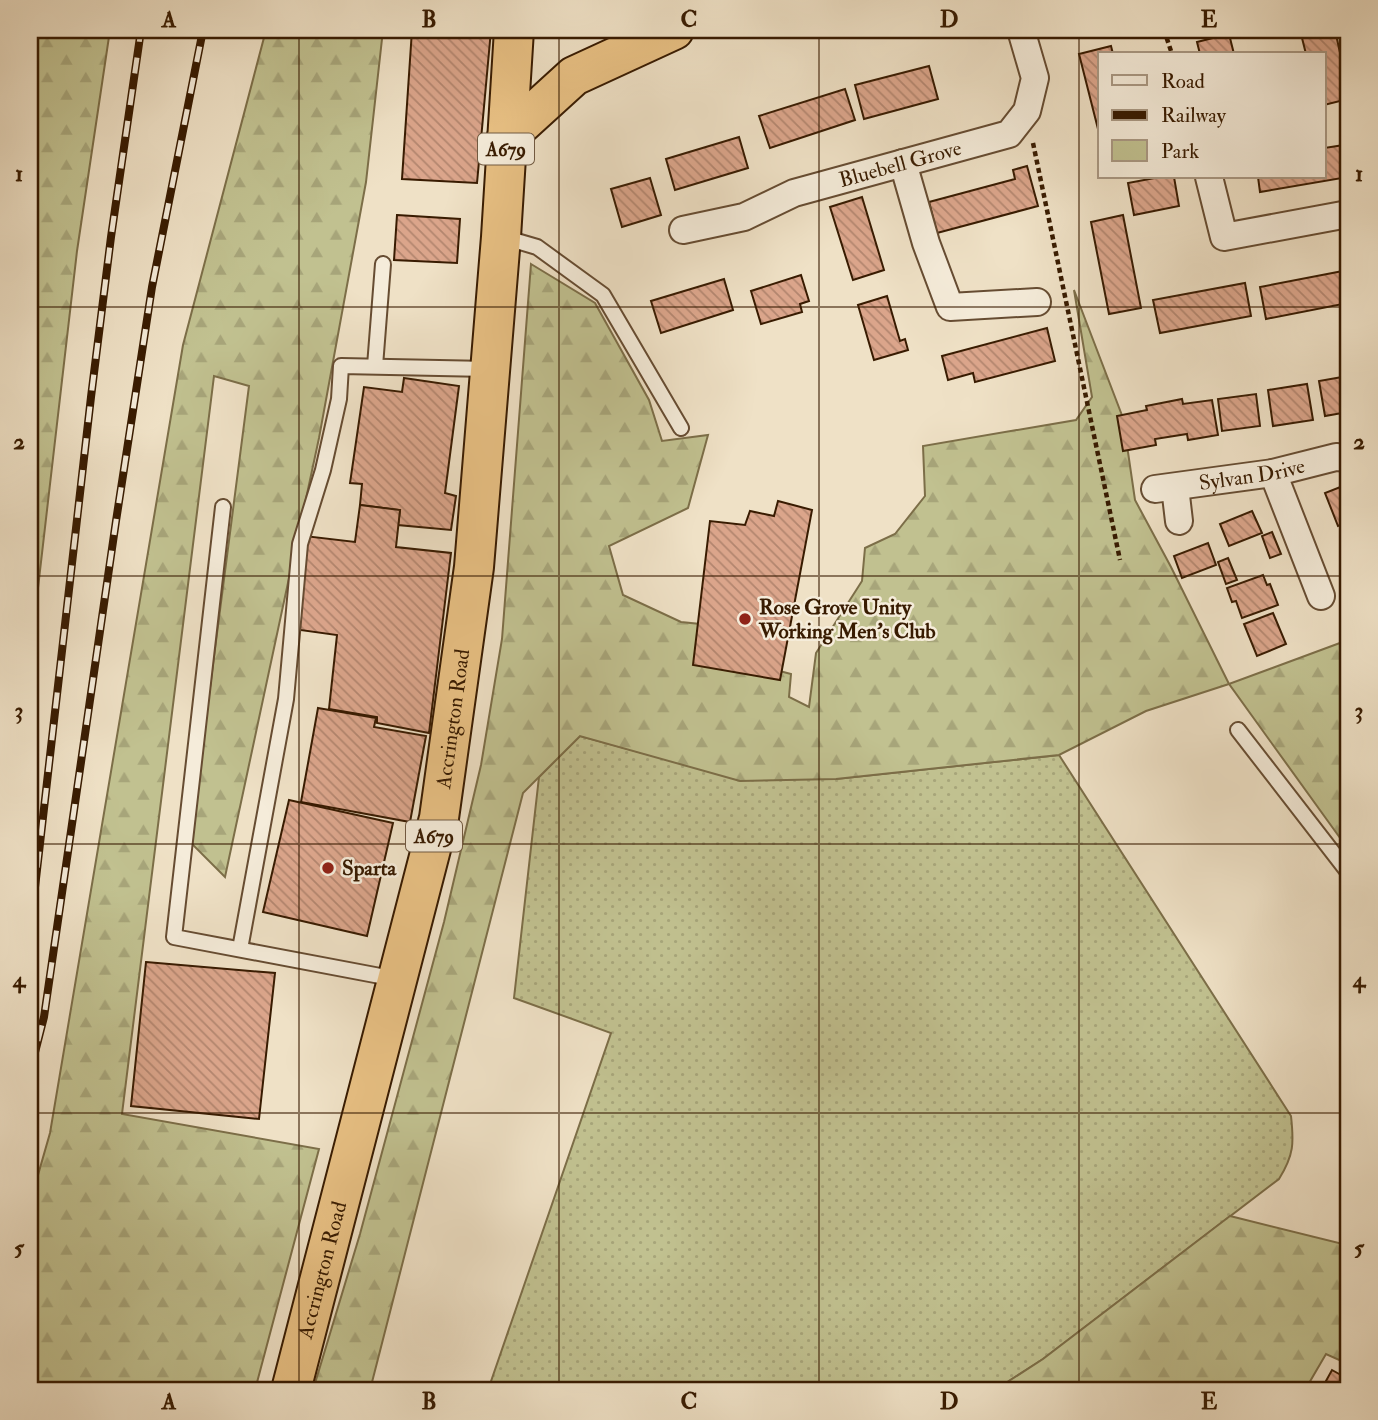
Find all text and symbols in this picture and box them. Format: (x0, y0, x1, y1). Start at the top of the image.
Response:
text: A (161, 5, 177, 34)
text: B (421, 5, 437, 34)
text: C (681, 5, 697, 34)
text: D (940, 5, 958, 34)
text: E (1201, 5, 1218, 34)
legend (1098, 52, 1326, 178)
text: Road (1161, 68, 1206, 95)
text: Railway (1161, 102, 1227, 129)
road number: A679 (478, 134, 534, 164)
street label: Bluebell Grove (836, 135, 965, 194)
text: Park (1161, 138, 1199, 165)
text: 1 (15, 159, 23, 188)
text: 1 (1355, 159, 1363, 188)
text: 2 (13, 427, 25, 456)
text: 2 (1353, 427, 1365, 456)
street label: Sylvan Drive (1197, 452, 1308, 497)
place label: Rose Grove Unity Working Men's Club (758, 594, 936, 645)
marker: Rose Grove Unity Working Men's Club (737, 611, 753, 627)
street label: Accrington Road (430, 647, 477, 791)
text: 3 (15, 696, 23, 725)
text: 3 (1355, 696, 1363, 725)
road number: A679 (406, 820, 462, 852)
place label: Sparta (342, 855, 398, 882)
marker: Sparta (320, 860, 336, 876)
text: 4 (12, 965, 27, 994)
text: 4 (1352, 965, 1367, 994)
street label: Accrington Road (292, 1198, 353, 1343)
text: 5 (14, 1233, 25, 1262)
text: 5 (1354, 1233, 1365, 1262)
text: A (161, 1387, 177, 1416)
text: B (421, 1387, 437, 1416)
text: C (681, 1387, 697, 1416)
text: D (940, 1387, 958, 1416)
text: E (1201, 1387, 1218, 1416)

